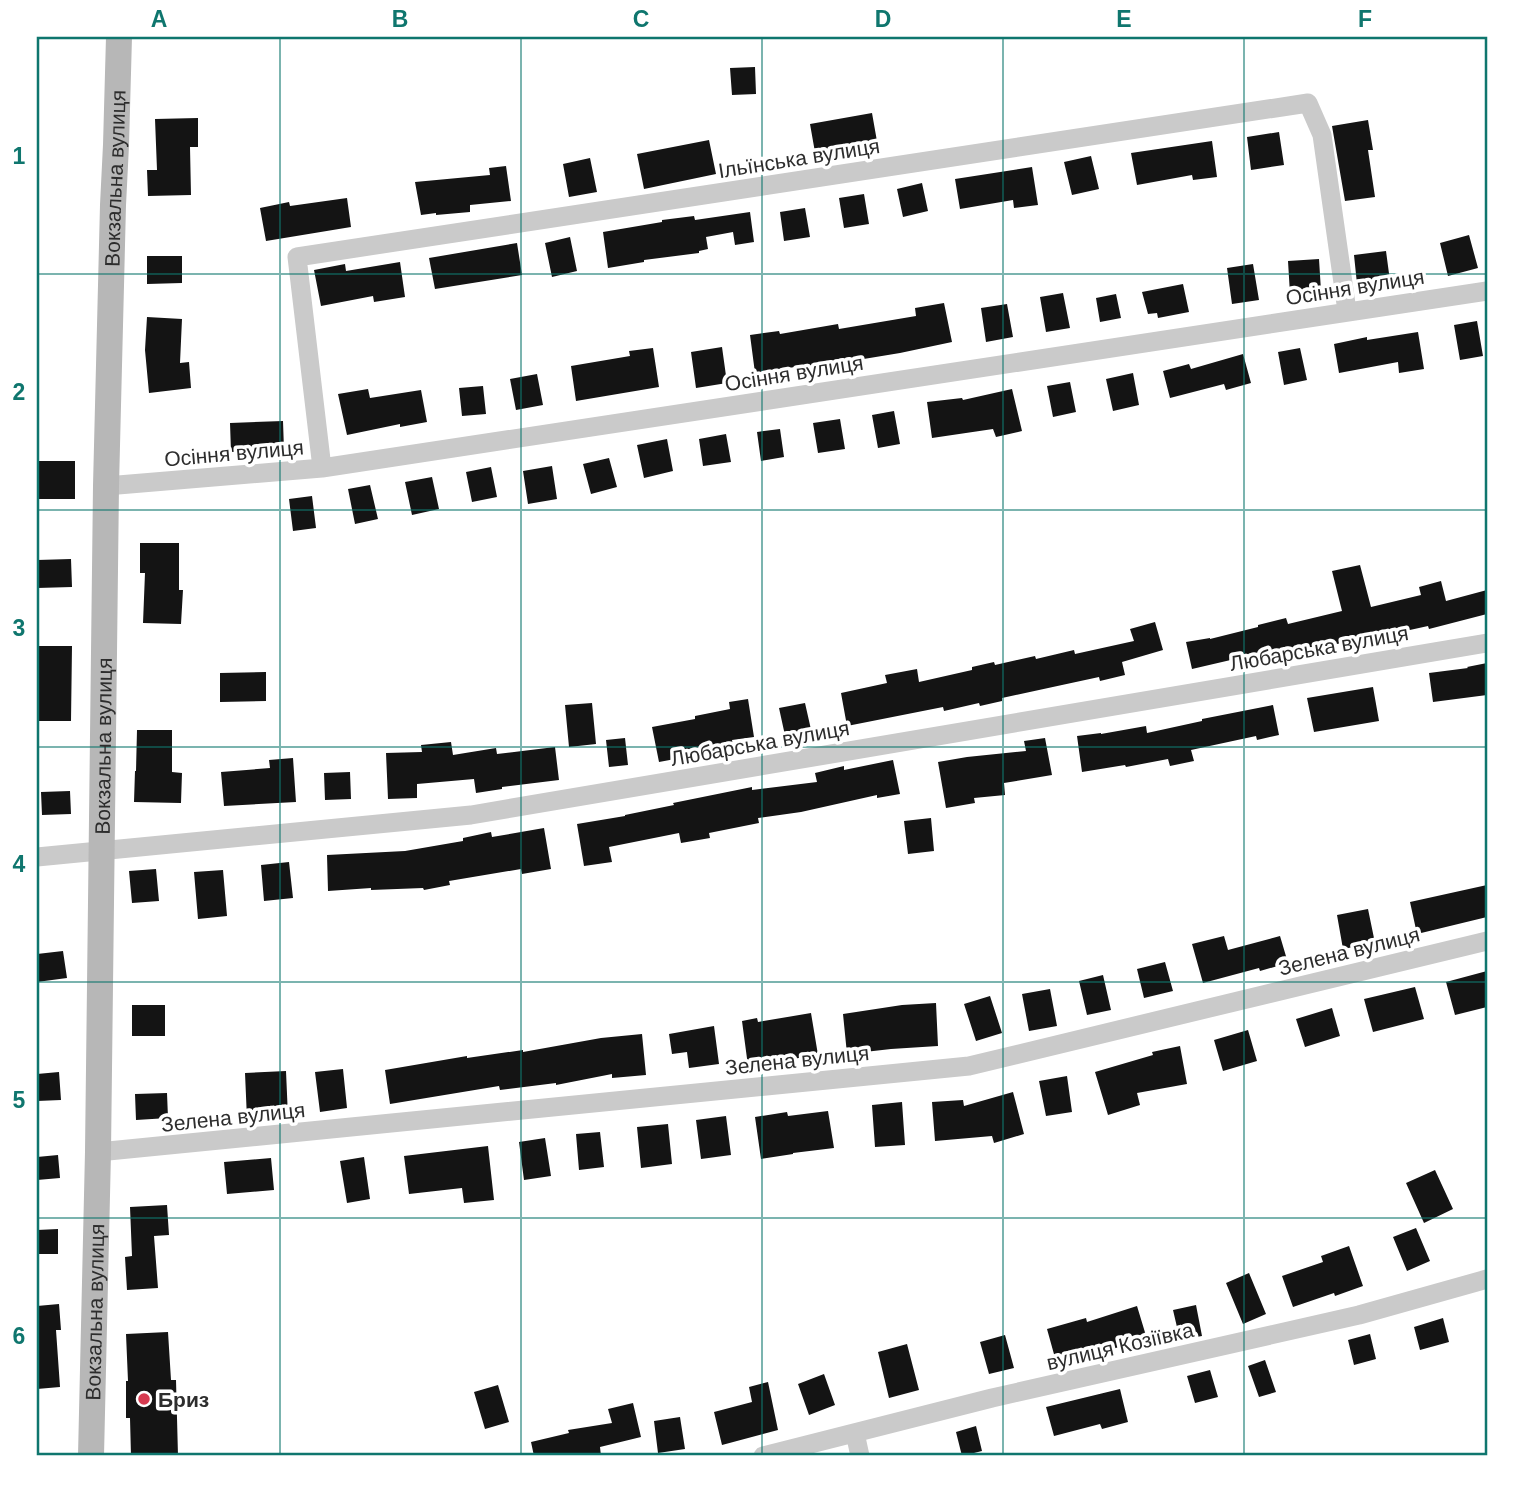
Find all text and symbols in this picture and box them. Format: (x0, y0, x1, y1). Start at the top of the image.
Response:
text: A (151, 6, 167, 32)
text: B (392, 6, 408, 32)
text: C (633, 6, 649, 32)
text: D (875, 6, 891, 32)
text: E (1116, 6, 1132, 32)
text: F (1358, 6, 1372, 32)
street label: Вокзальна вулиця (100, 90, 129, 267)
street label: Ільїнська вулиця (717, 134, 881, 182)
text: 1 (13, 143, 26, 169)
street label: Осіння вулиця (1284, 265, 1426, 309)
street label: Осіння вулиця (723, 351, 865, 395)
text: 2 (13, 379, 25, 405)
street label: Осіння вулиця (163, 435, 305, 471)
text: 3 (13, 615, 25, 641)
street label: Любарська вулиця (1228, 621, 1410, 675)
street label: Вокзальна вулиця (90, 657, 115, 835)
street label: Любарська вулиця (669, 716, 851, 770)
text: 4 (13, 851, 26, 877)
street label: Зелена вулиця (1276, 922, 1422, 980)
street label: Зелена вулиця (724, 1041, 870, 1079)
text: 5 (13, 1087, 26, 1113)
street label: Зелена вулиця (160, 1098, 306, 1136)
street label: Вокзальна вулиця (81, 1223, 108, 1401)
street label: вулиця Козіївка (1044, 1318, 1196, 1374)
text: 6 (13, 1323, 25, 1349)
place label: Бриз (158, 1388, 209, 1411)
marker: Бриз (136, 1391, 152, 1407)

